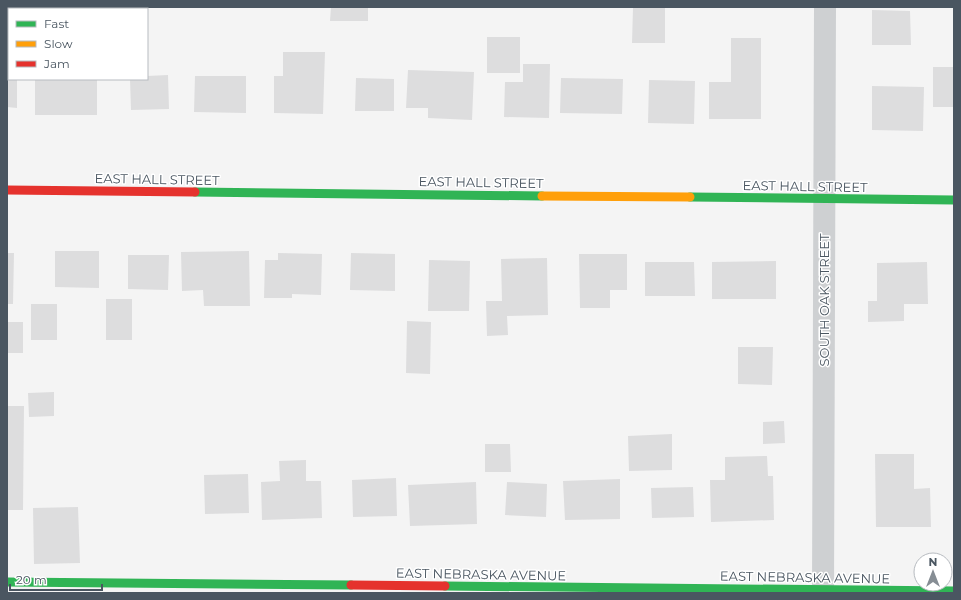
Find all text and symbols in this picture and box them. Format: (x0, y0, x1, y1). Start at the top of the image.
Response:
legend (8, 8, 148, 80)
text: Fast (44, 16, 69, 31)
text: Slow (44, 36, 73, 51)
text: Jam (43, 56, 70, 71)
street label: EAST HALL STREET (94, 170, 220, 188)
street label: EAST HALL STREET (418, 173, 544, 191)
street label: EAST HALL STREET (742, 177, 868, 195)
street label: SOUTH OAK STREET (816, 233, 832, 366)
north arrow (913, 552, 953, 592)
text: N (929, 555, 937, 569)
street label: EAST NEBRASKA AVENUE (396, 565, 566, 583)
scale bar (10, 566, 102, 592)
street label: EAST NEBRASKA AVENUE (720, 568, 890, 586)
text: 20 m (16, 572, 47, 587)

